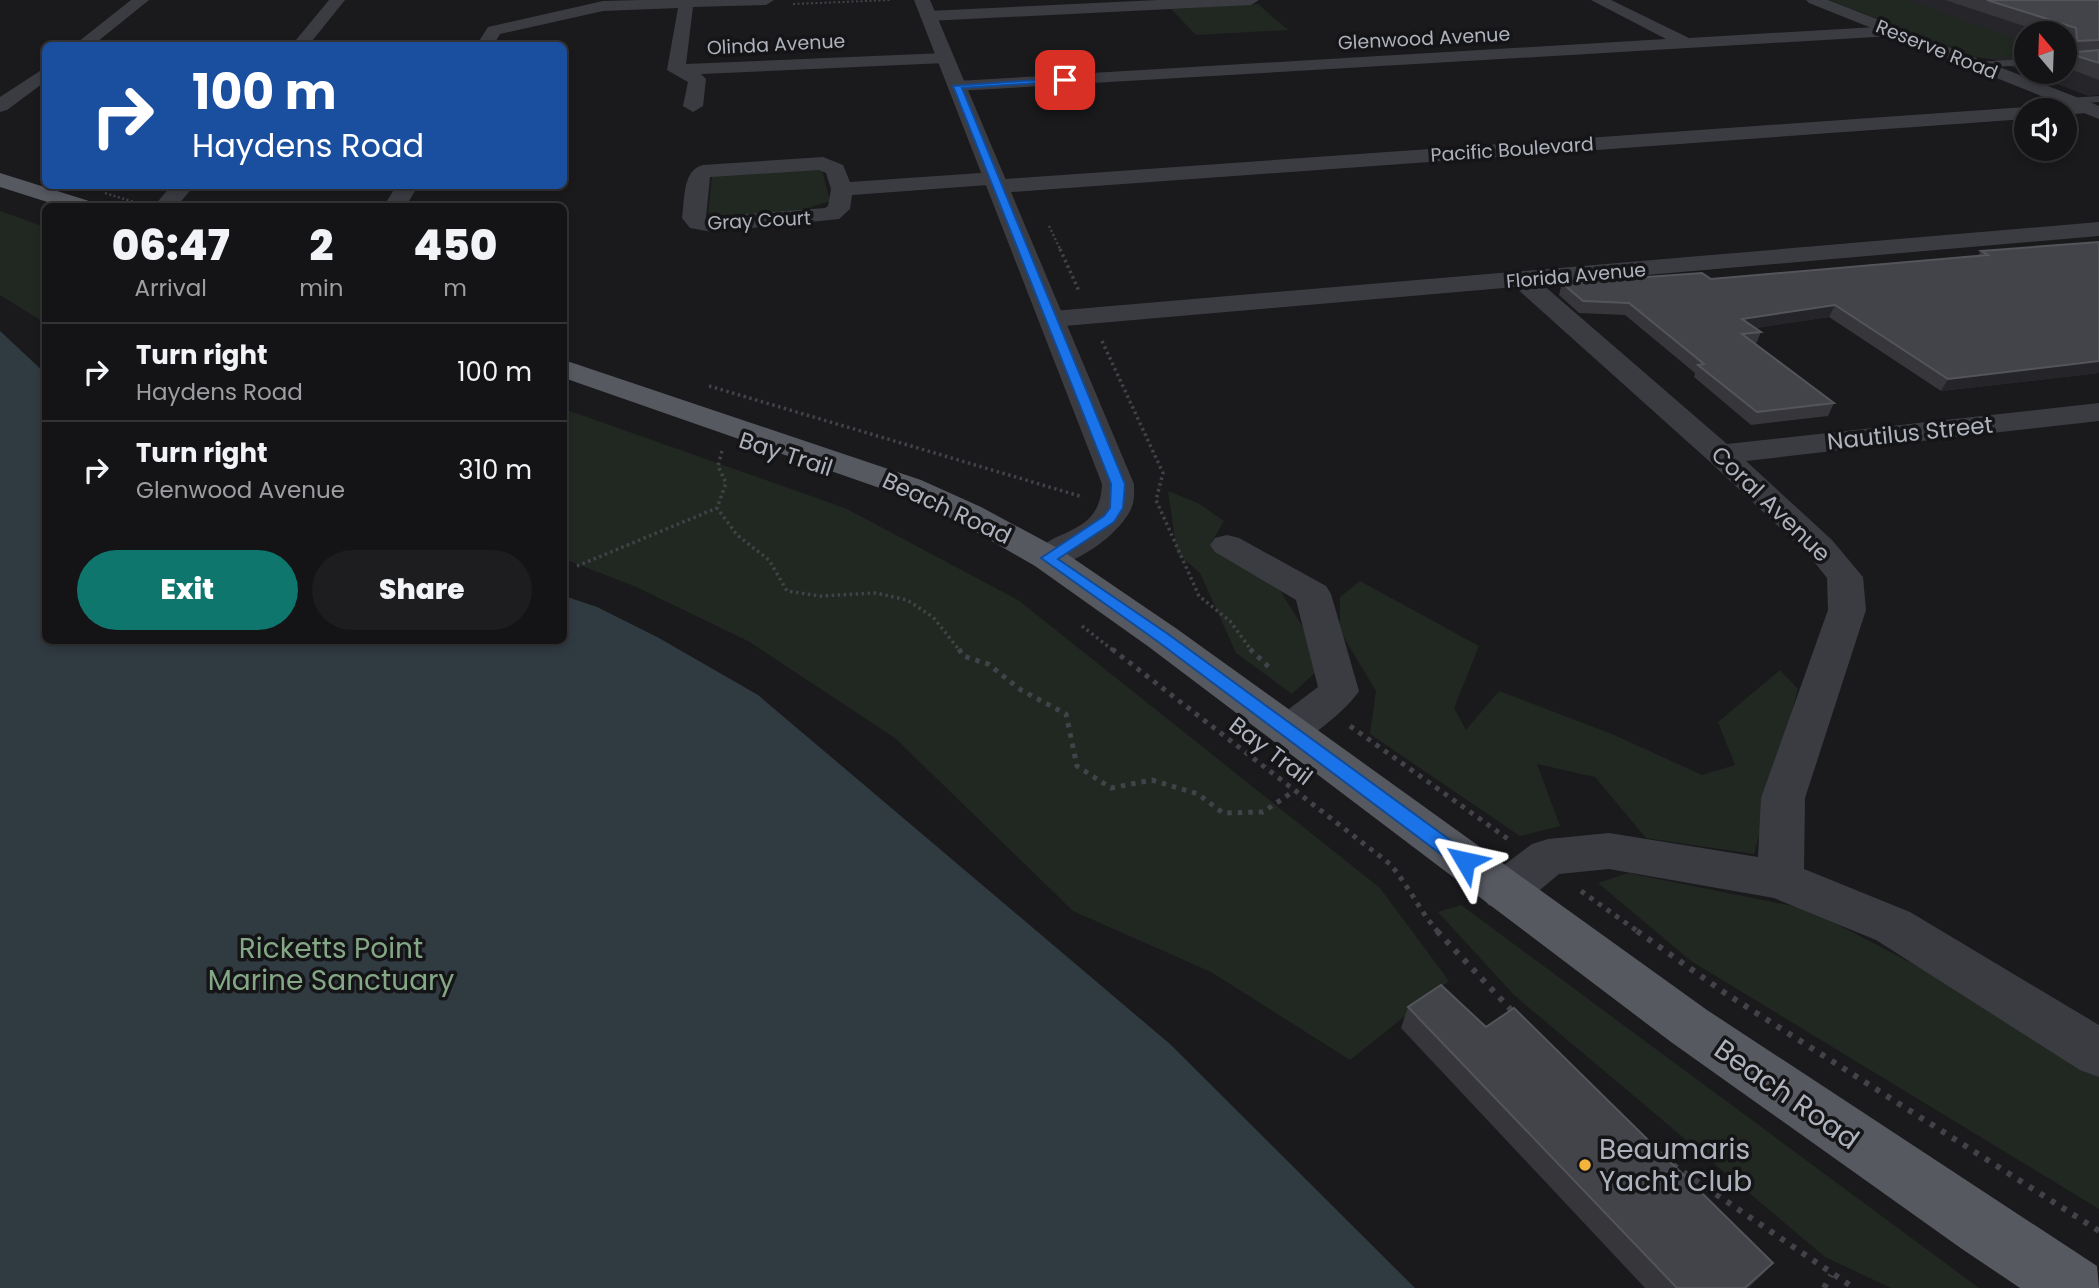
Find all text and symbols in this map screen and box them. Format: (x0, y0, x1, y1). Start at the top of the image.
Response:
street label: Reserve Road (1872, 13, 2002, 86)
street label: Glenwood Avenue (1337, 21, 1511, 56)
north arrow (2014, 21, 2077, 84)
map controls (2014, 21, 2077, 161)
street label: Olinda Avenue (706, 27, 846, 62)
pin (1035, 50, 1095, 110)
text: 100 m (192, 58, 337, 126)
icon: arrive (1046, 61, 1084, 99)
icon: right (77, 70, 168, 161)
button: sound (2014, 98, 2077, 161)
text: Haydens Road (192, 123, 424, 168)
street label: Pacific Boulevard (1430, 130, 1595, 169)
street label: Gray Court (707, 204, 811, 237)
text: 06:47 (112, 216, 230, 275)
text: 2 (309, 216, 333, 275)
text: 450 (413, 216, 497, 275)
street label: Florida Avenue (1505, 256, 1647, 295)
text: Arrival (134, 272, 207, 304)
text: min (299, 272, 343, 304)
text: m (443, 272, 467, 304)
text: Turn right (136, 337, 268, 373)
icon: right (77, 353, 115, 391)
text: 100 m (457, 354, 532, 390)
text: Haydens Road (136, 376, 303, 408)
street label: Nautilus Street (1826, 408, 1994, 458)
street label: Bay Trail (735, 424, 837, 484)
text: Turn right (136, 435, 268, 471)
street label: Coral Avenue (1704, 439, 1838, 569)
icon: right (77, 451, 115, 489)
text: 310 m (458, 452, 532, 488)
street label: Beach Road (877, 464, 1017, 552)
text: Glenwood Avenue (136, 474, 345, 506)
button: Exit (77, 550, 298, 630)
button: Share (312, 550, 532, 630)
street label: Bay Trail (1223, 709, 1319, 793)
position arrow (1428, 824, 1502, 898)
park label: Ricketts Point Marine Sanctuary (208, 929, 455, 1000)
street label: Beach Road (1706, 1030, 1867, 1159)
place label: Beaumaris Yacht Club (1599, 1130, 1752, 1201)
marker: Beaumaris Yacht Club (1577, 1157, 1593, 1173)

